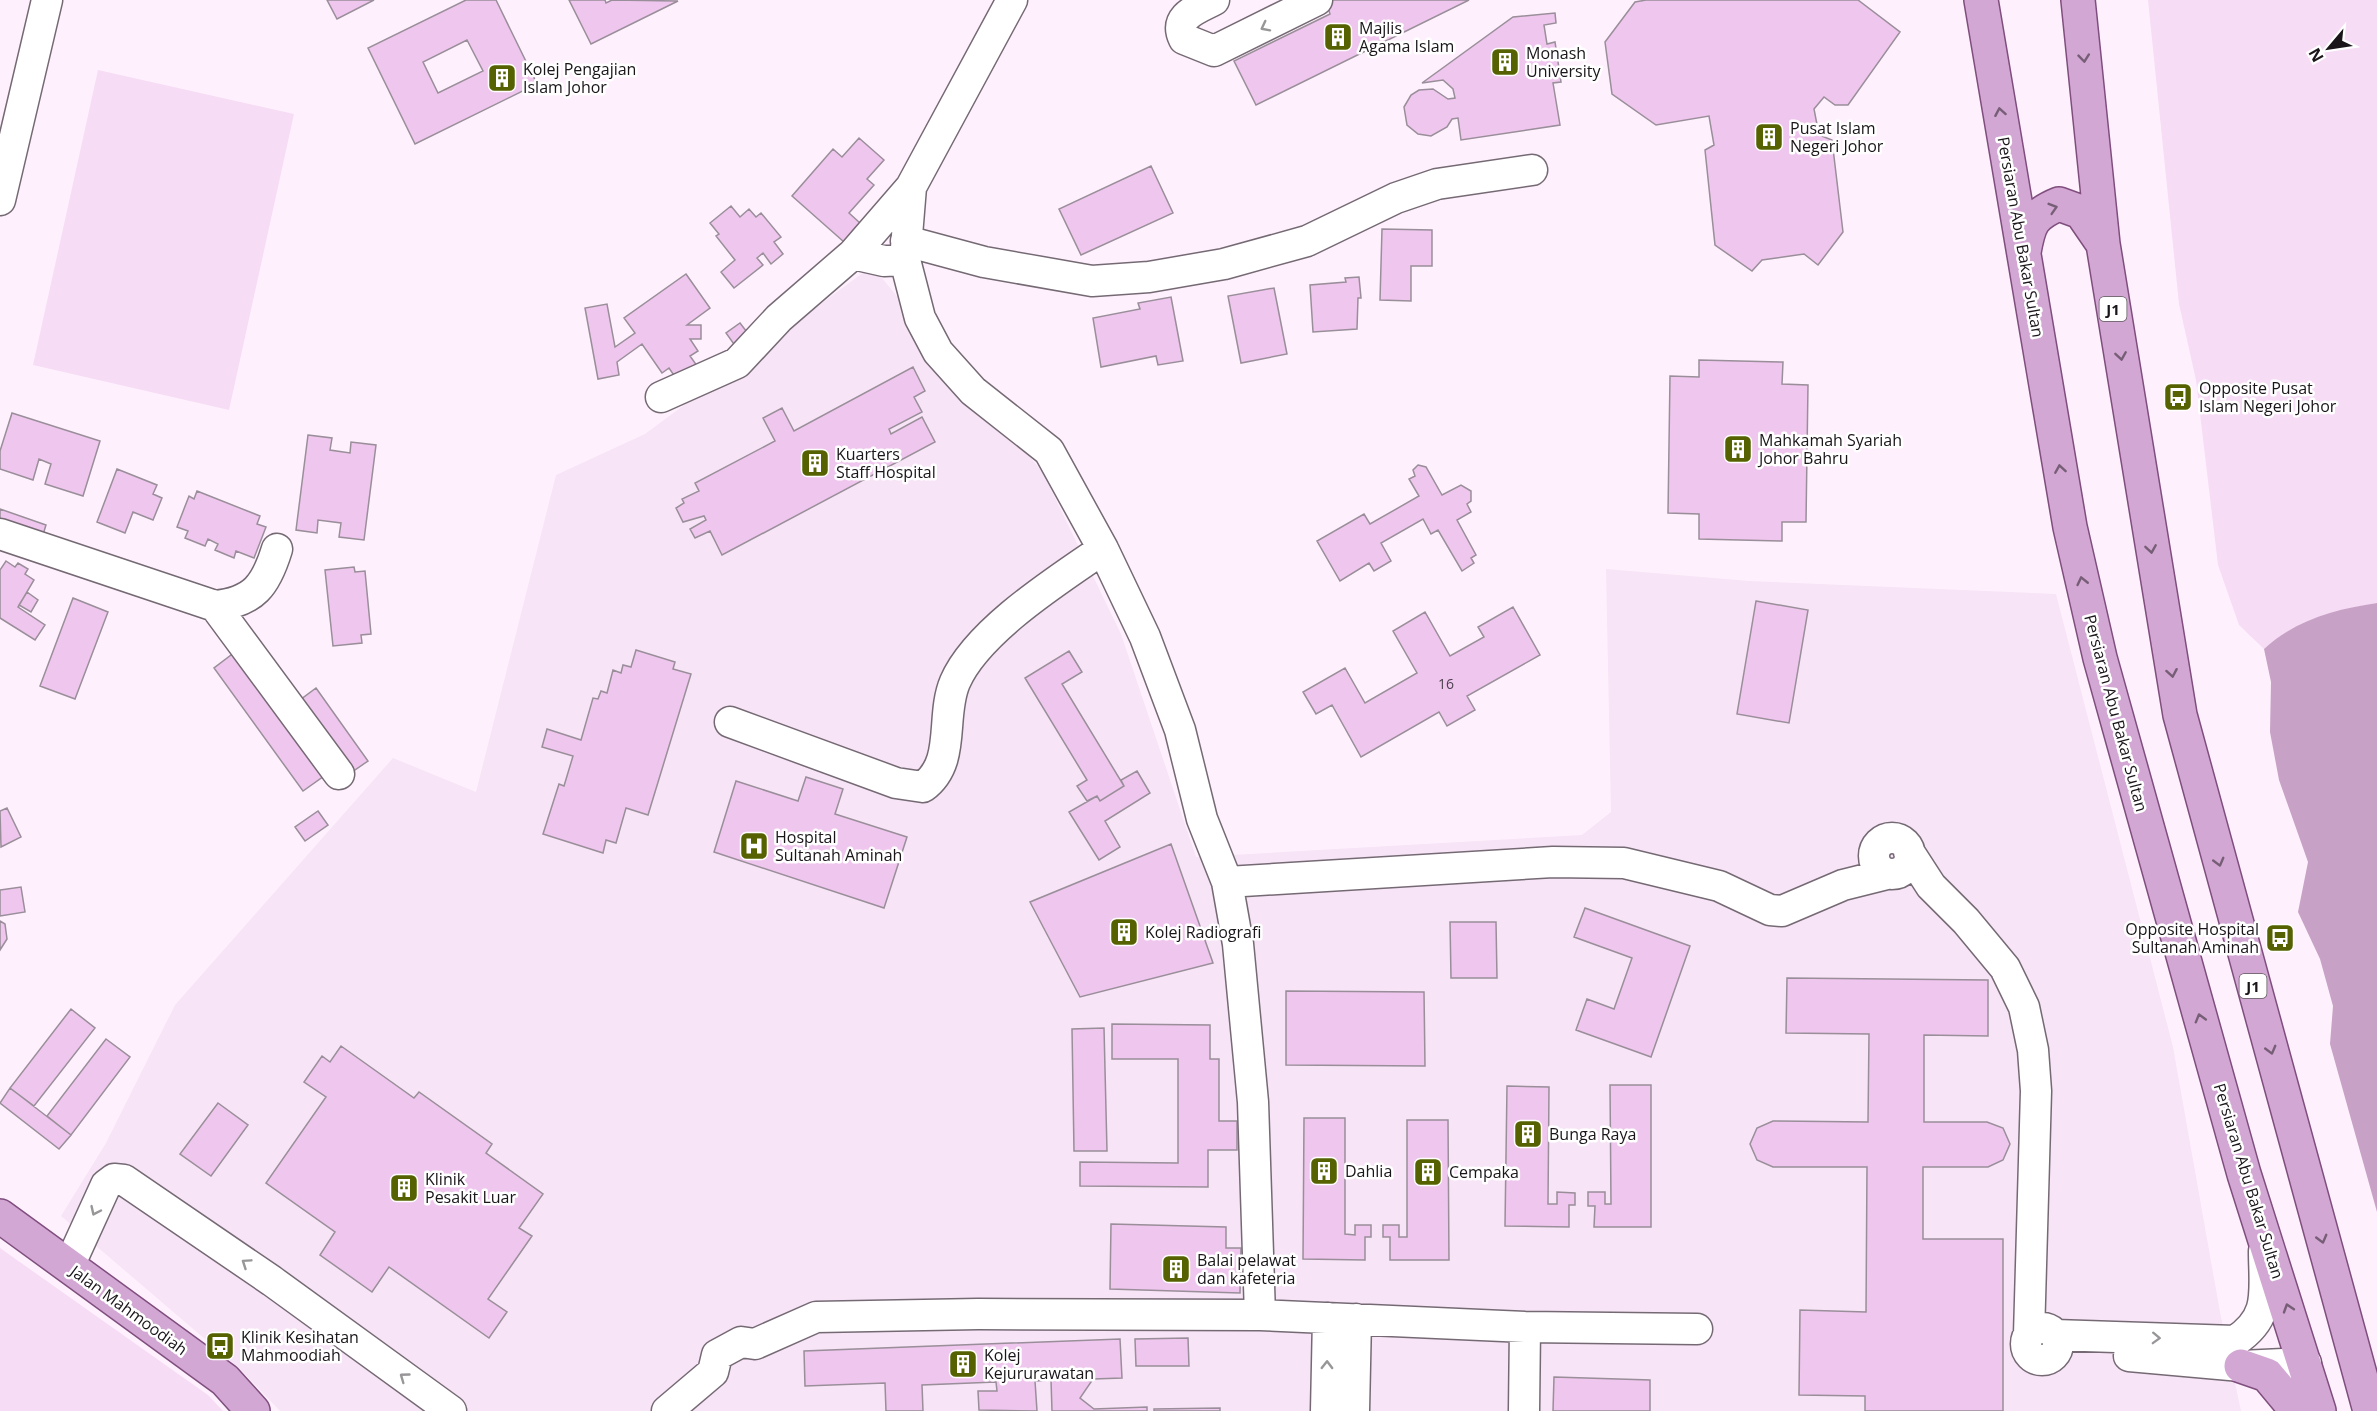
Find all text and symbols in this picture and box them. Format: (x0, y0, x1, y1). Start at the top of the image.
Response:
place label: Majlis Agama Islam (1359, 17, 1454, 57)
north arrow (2299, 18, 2359, 78)
one-way arrow (1260, 19, 1271, 31)
building icon: Majlis Agama Islam (1322, 21, 1354, 53)
place label: Monash University (1526, 42, 1601, 82)
text: N (2303, 44, 2329, 66)
building icon: Monash University (1489, 46, 1521, 78)
one-way arrow (2077, 54, 2090, 63)
place label: Kolej Pengajian Islam Johor (523, 58, 636, 98)
building icon: Kolej Pengajian Islam Johor (486, 62, 518, 94)
one-way arrow (1994, 107, 2007, 117)
place label: Pusat Islam Negeri Johor (1790, 117, 1884, 157)
building icon: Pusat Islam Negeri Johor (1753, 121, 1785, 153)
street label: Persiaran Abu Bakar Sultan (1993, 135, 2049, 339)
one-way arrow (2048, 203, 2058, 215)
road number: J1 (2100, 297, 2126, 321)
one-way arrow (2114, 351, 2126, 361)
place label: Opposite Pusat Islam Negeri Johor (2199, 377, 2337, 417)
bus stop icon: Opposite Pusat Islam Negeri Johor (2162, 381, 2194, 413)
place label: Mahkamah Syariah Johor Bahru (1757, 429, 1902, 469)
building icon: Mahkamah Syariah Johor Bahru (1722, 433, 1754, 465)
place label: Kuarters Staff Hospital (836, 443, 936, 483)
building icon: Kuarters Staff Hospital (799, 447, 831, 479)
one-way arrow (2054, 465, 2067, 475)
one-way arrow (2144, 544, 2156, 553)
one-way arrow (2076, 576, 2089, 586)
street label: Persiaran Abu Bakar Sultan (2079, 612, 2153, 814)
one-way arrow (2165, 668, 2178, 678)
house number: 16 (1438, 674, 1454, 693)
place label: Hospital Sultanah Aminah (775, 826, 902, 866)
hospital icon: Hospital Sultanah Aminah (738, 830, 770, 862)
one-way arrow (2212, 857, 2225, 867)
building icon: Kolej Radiografi (1108, 916, 1140, 948)
place label: Opposite Hospital Sultanah Aminah (2125, 918, 2259, 958)
place label: Kolej Radiografi (1145, 921, 1261, 943)
bus stop icon: Opposite Hospital Sultanah Aminah (2264, 922, 2296, 954)
road number: J1 (2240, 974, 2266, 998)
one-way arrow (2195, 1013, 2207, 1024)
one-way arrow (2263, 1045, 2276, 1055)
street label: Persiaran Abu Bakar Sultan (2209, 1081, 2289, 1281)
building icon: Bunga Raya (1512, 1118, 1544, 1150)
place label: Bunga Raya (1549, 1123, 1636, 1145)
building icon: Dahlia (1308, 1155, 1340, 1187)
building icon: Cempaka (1412, 1156, 1444, 1188)
place label: Dahlia (1345, 1160, 1392, 1182)
place label: Cempaka (1449, 1161, 1519, 1183)
place label: Klinik Pesakit Luar (425, 1168, 516, 1208)
building icon: Klinik Pesakit Luar (388, 1172, 420, 1204)
one-way arrow (90, 1204, 102, 1215)
one-way arrow (2314, 1233, 2327, 1243)
place label: Balai pelawat dan kafeteria (1197, 1249, 1296, 1289)
building icon: Balai pelawat dan kafeteria (1160, 1253, 1192, 1285)
street label: Jalan Mahmoodiah (64, 1259, 192, 1360)
one-way arrow (241, 1259, 252, 1270)
one-way arrow (2282, 1303, 2295, 1314)
place label: Klinik Kesihatan Mahmoodiah (241, 1326, 359, 1366)
bus stop icon: Klinik Kesihatan Mahmoodiah (204, 1330, 236, 1362)
one-way arrow (2151, 1332, 2160, 1345)
place label: Kolej Kejururawatan (984, 1344, 1094, 1384)
building icon: Kolej Kejururawatan (947, 1348, 979, 1380)
one-way arrow (1321, 1360, 1333, 1369)
one-way arrow (399, 1373, 410, 1384)

